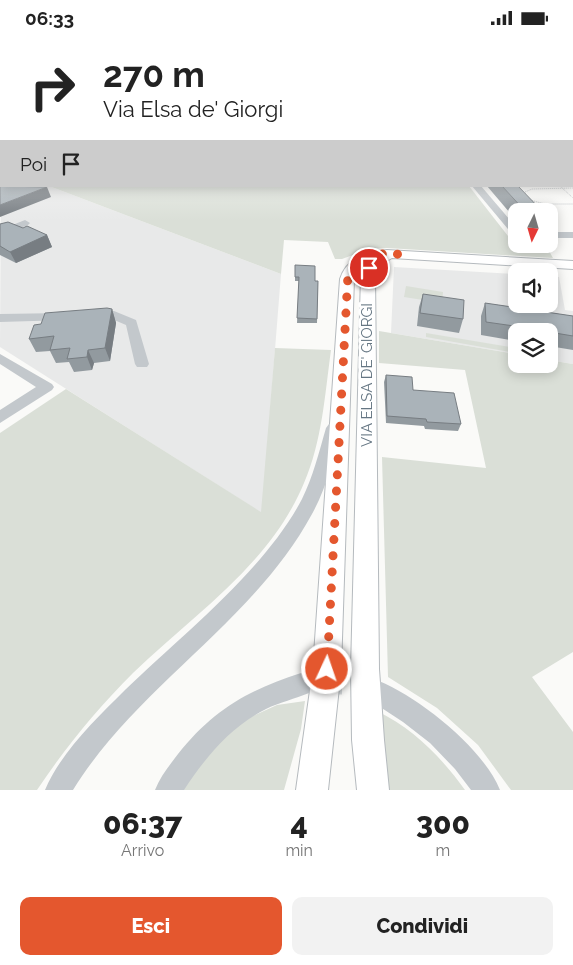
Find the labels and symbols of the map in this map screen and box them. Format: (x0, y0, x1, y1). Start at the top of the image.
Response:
north arrow (508, 203, 558, 253)
pin (348, 247, 390, 289)
street label: VIA ELSA DE' GIORGI (358, 303, 376, 447)
position arrow (300, 642, 352, 694)

